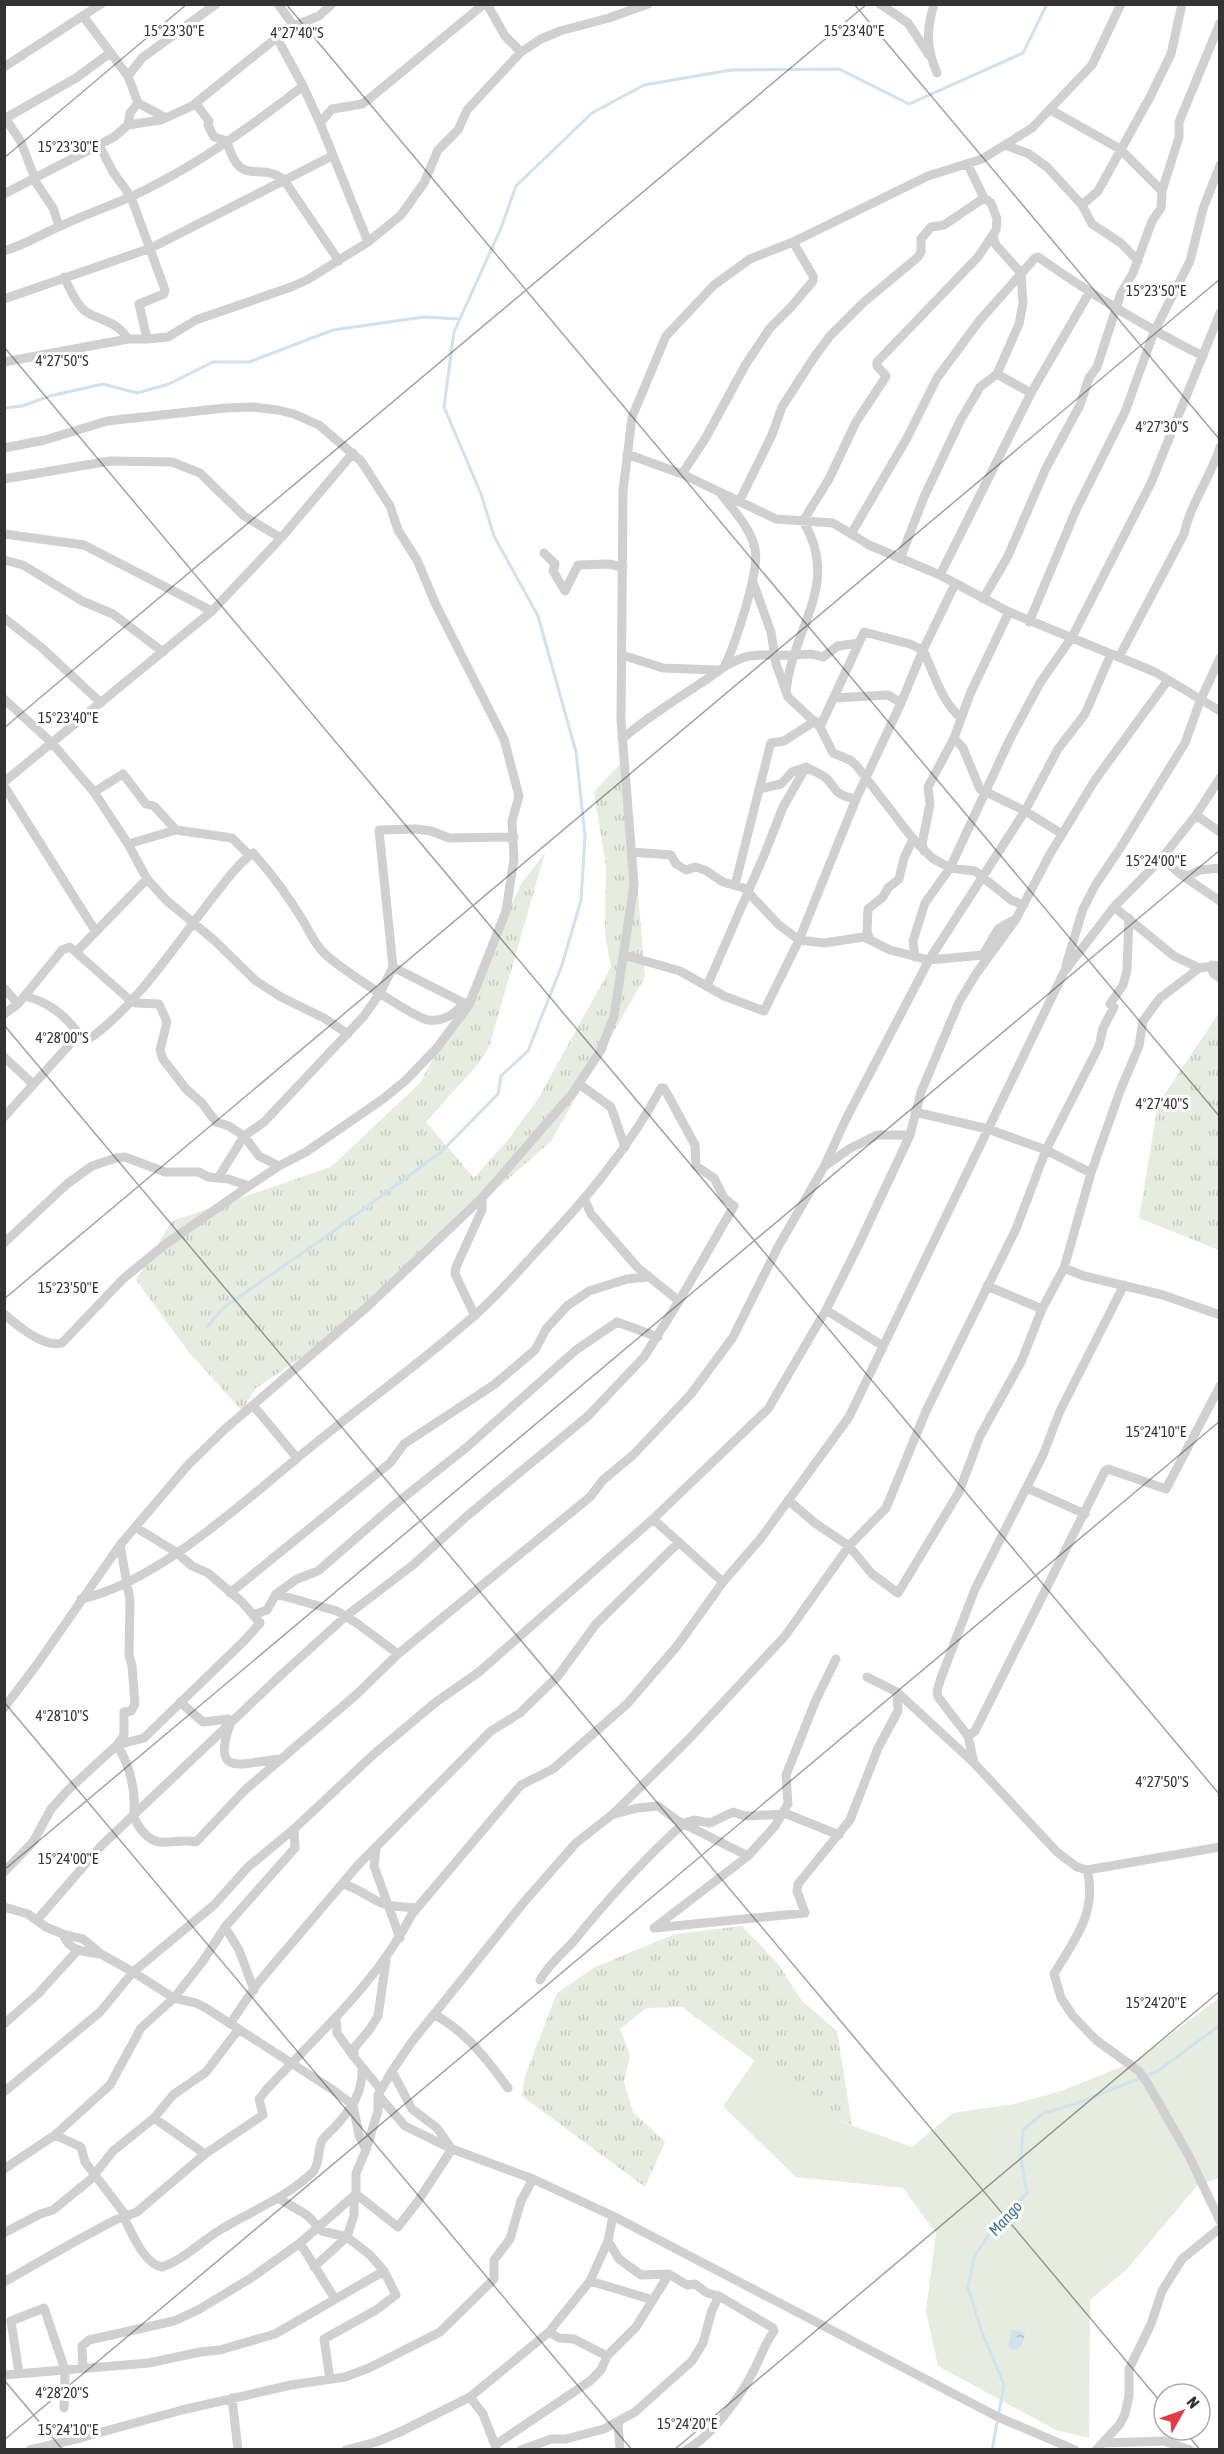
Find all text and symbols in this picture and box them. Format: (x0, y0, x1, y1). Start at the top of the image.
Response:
text: 15°23'30"E (144, 22, 205, 39)
text: 15°23'40"E (824, 22, 885, 39)
text: 4°27'40"S (270, 24, 324, 41)
text: 15°23'30"E (38, 138, 99, 155)
text: 15°23'50"E (1126, 282, 1187, 299)
text: 4°27'50"S (35, 352, 89, 369)
text: 4°27'30"S (1135, 418, 1189, 435)
text: 15°23'40"E (38, 709, 99, 726)
text: 15°24'00"E (1126, 852, 1187, 869)
text: 4°28'00"S (35, 1029, 89, 1046)
text: 4°27'40"S (1135, 1095, 1189, 1112)
text: 15°23'50"E (38, 1279, 99, 1296)
text: 15°24'10"E (1126, 1423, 1187, 1440)
text: 4°28'10"S (35, 1707, 89, 1724)
text: 4°27'50"S (1135, 1773, 1189, 1790)
text: 15°24'00"E (38, 1850, 99, 1867)
text: 15°24'20"E (1126, 1994, 1187, 2011)
water label: Mango (985, 2197, 1026, 2240)
north arrow (1152, 2382, 1212, 2442)
text: 4°28'20"S (35, 2384, 89, 2401)
text: N (1184, 2393, 1203, 2412)
text: 15°24'20"E (657, 2415, 718, 2432)
text: 15°24'10"E (38, 2421, 99, 2438)

